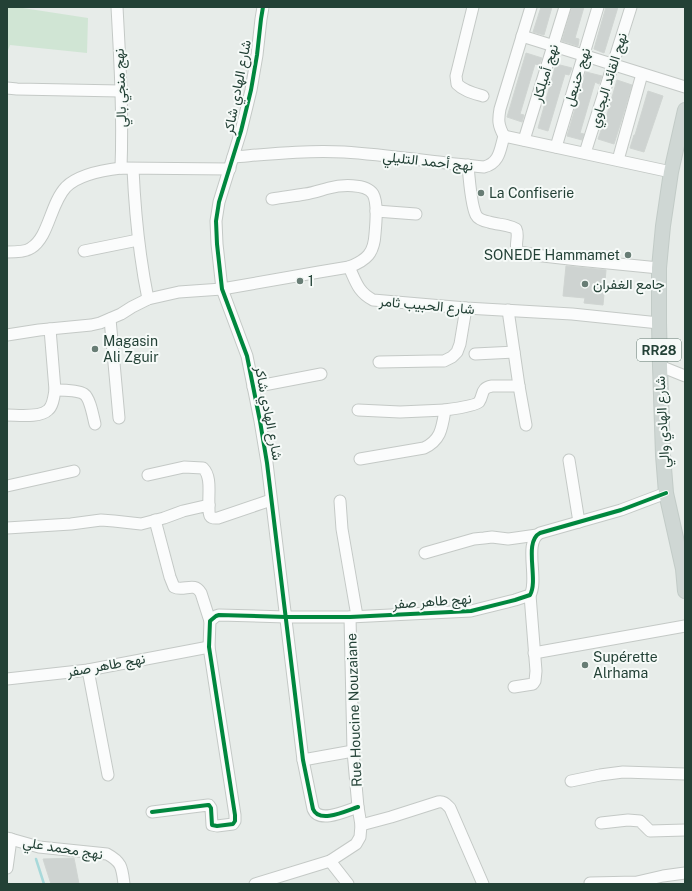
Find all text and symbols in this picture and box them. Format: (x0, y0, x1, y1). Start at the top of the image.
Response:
street label: نهج القائد البجاوي (586, 31, 634, 131)
street label: شارع الهادي شاكر (220, 38, 258, 137)
street label: نهج أميلكار (528, 42, 564, 106)
street label: نهج حنبعل (561, 46, 596, 109)
street label: نهج منجي بالي (111, 48, 133, 128)
street label: نهج أحمد التليلي (381, 148, 474, 178)
place label: La Confiserie (489, 185, 574, 201)
marker: La Confiserie (476, 188, 486, 198)
place label: SONEDE Hammamet (484, 247, 620, 263)
marker: SONEDE Hammamet (623, 250, 633, 260)
place label: 1 (308, 273, 314, 289)
marker: 1 (295, 276, 305, 286)
place label: جامع الغفران (593, 276, 665, 295)
marker: جامع الغفران (580, 279, 590, 289)
street label: شارع الحبيب ثامر (377, 293, 475, 320)
place label: Magasin Ali Zguir (103, 333, 159, 365)
road number: RR28 (637, 339, 681, 361)
marker: Magasin Ali Zguir (90, 344, 100, 354)
street label: شارع الهادي شاكر (248, 363, 286, 462)
street label: شارع الهادي والي (652, 375, 676, 468)
street label: نهج طاهر صفر (391, 590, 472, 615)
street label: Rue Houcine Nouzaiane (343, 633, 365, 787)
place label: Supérette Alrhama (593, 649, 658, 681)
street label: نهج طاهر صفر (65, 650, 147, 683)
marker: Supérette Alrhama (580, 660, 590, 670)
street label: نهج محمد علي (21, 834, 104, 866)

